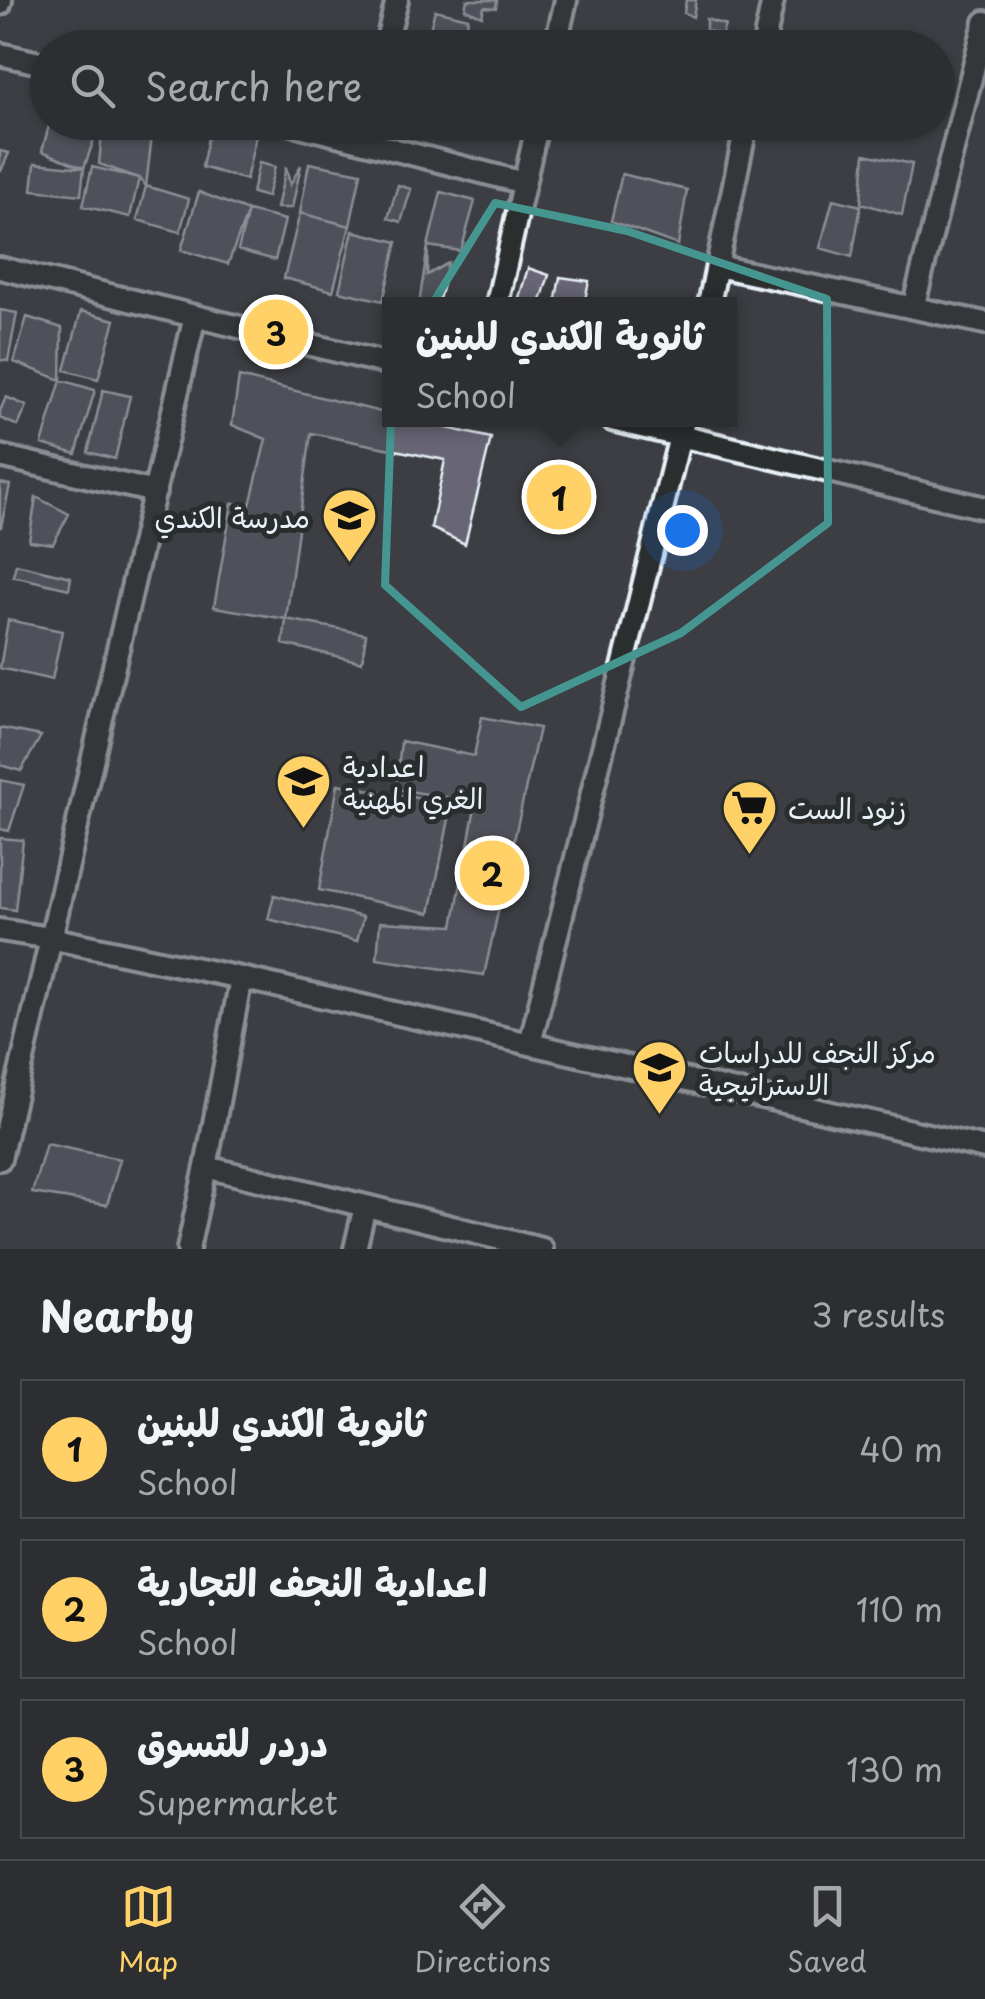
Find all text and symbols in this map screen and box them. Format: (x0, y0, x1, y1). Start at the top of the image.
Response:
search box (30, 30, 955, 140)
text: Search here (145, 57, 362, 114)
icon: search (65, 58, 120, 113)
pin: 3 (244, 294, 308, 370)
popup (382, 297, 737, 427)
text: ثانوية الكندي للبنين (415, 306, 704, 363)
text: School (415, 371, 516, 419)
pin: 1 (526, 460, 592, 534)
school or university icon: مدرسة الكندي (319, 486, 379, 565)
place label: مدرسة الكندي (154, 495, 310, 539)
your location (657, 505, 708, 556)
place label: اعدادية الغري المهنية (343, 744, 483, 820)
school or university icon: اعدادية الغري المهنية (274, 751, 334, 830)
supermarket icon: زنود الست (719, 777, 779, 856)
place label: زنود الست (788, 786, 907, 829)
pin: 2 (460, 836, 524, 910)
place label: مركز النجف للدراسات الاستراتيجية (699, 1030, 936, 1105)
school or university icon: مركز النجف للدراسات الاستراتيجية (630, 1037, 690, 1116)
text: Nearby (40, 1283, 194, 1346)
text: 3 results (811, 1290, 945, 1338)
text: ثانوية الكندي للبنين (137, 1393, 425, 1450)
text: 1 (67, 1425, 82, 1473)
text: 40 m (859, 1425, 943, 1473)
text: School (137, 1458, 238, 1506)
text: اعدادية النجف التجارية (137, 1553, 487, 1610)
text: 2 (63, 1585, 86, 1633)
text: 110 m (856, 1585, 943, 1633)
text: School (137, 1618, 238, 1666)
text: دردر للتسوق (137, 1713, 328, 1770)
text: 3 (64, 1745, 85, 1793)
text: 130 m (846, 1745, 943, 1793)
text: Supermarket (137, 1778, 338, 1826)
tab: Map (118, 1879, 178, 1982)
tab: Directions (415, 1879, 551, 1982)
tab: Saved (787, 1879, 867, 1982)

